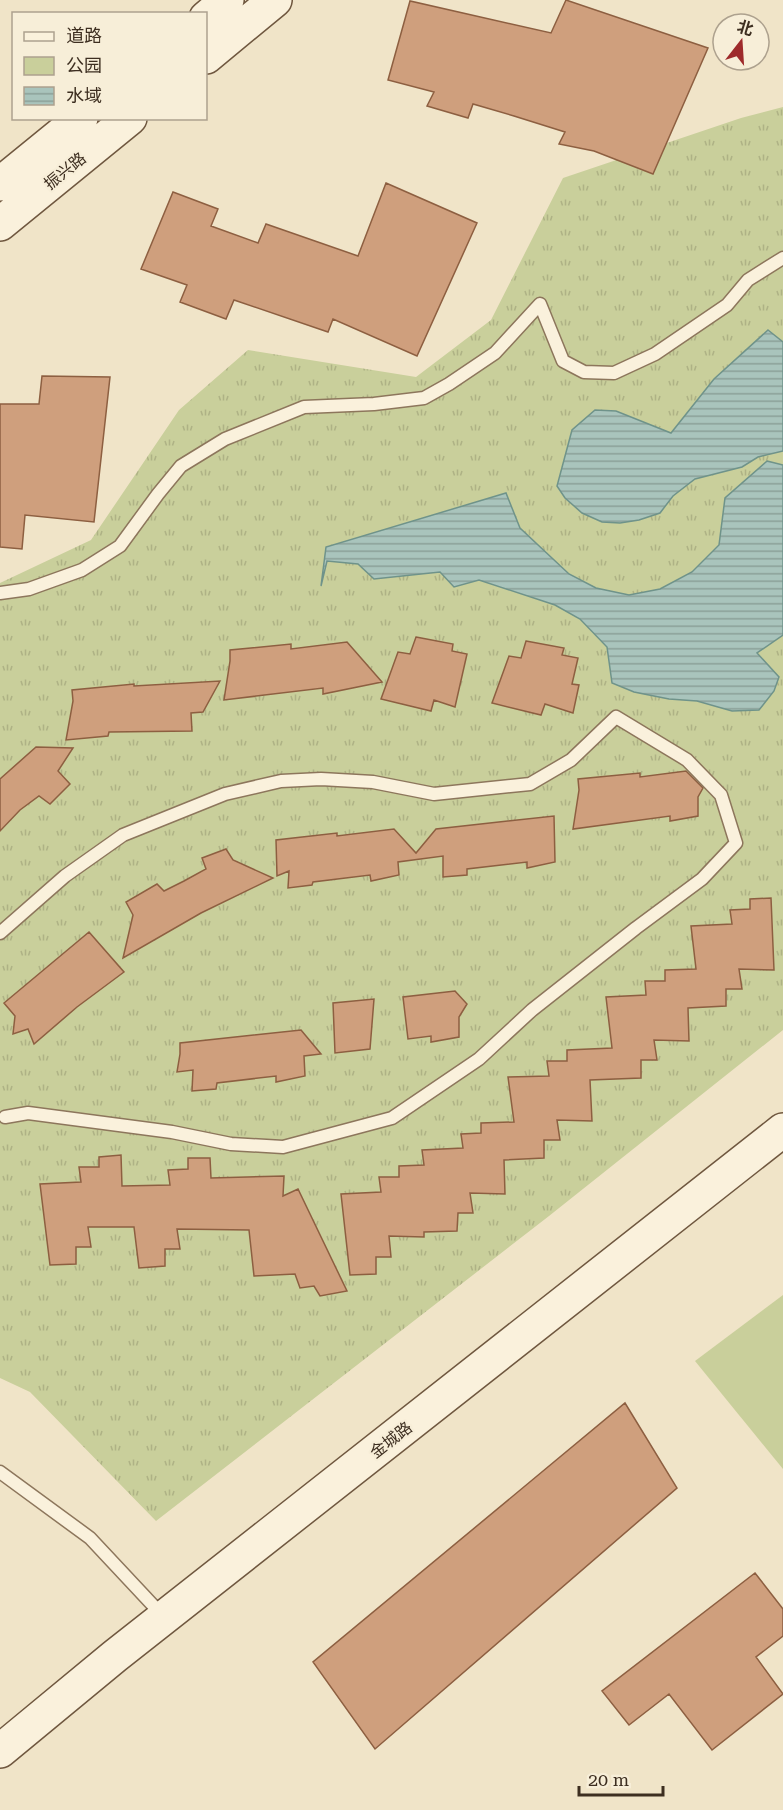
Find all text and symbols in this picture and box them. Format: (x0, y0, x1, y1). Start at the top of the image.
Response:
legend (12, 12, 207, 120)
north arrow (711, 12, 771, 72)
text: 北 (735, 17, 756, 40)
text: 道路 (66, 25, 102, 46)
text: 公园 (66, 55, 102, 76)
text: 水域 (66, 85, 102, 106)
street label: 振兴路 (40, 149, 90, 193)
street label: 金城路 (366, 1418, 416, 1462)
scale bar (579, 1759, 663, 1797)
text: 20 m (588, 1769, 629, 1790)

